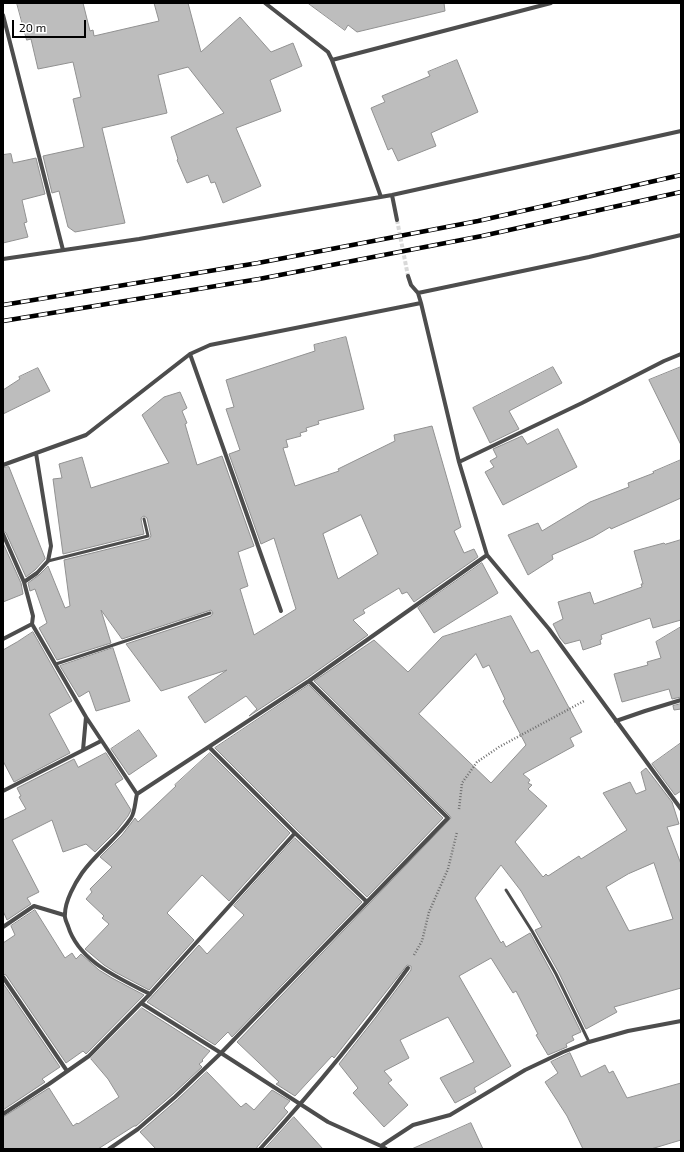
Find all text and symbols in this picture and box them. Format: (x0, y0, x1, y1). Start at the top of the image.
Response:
scale bar (14, 12, 88, 38)
text: 20 m (19, 20, 46, 34)

